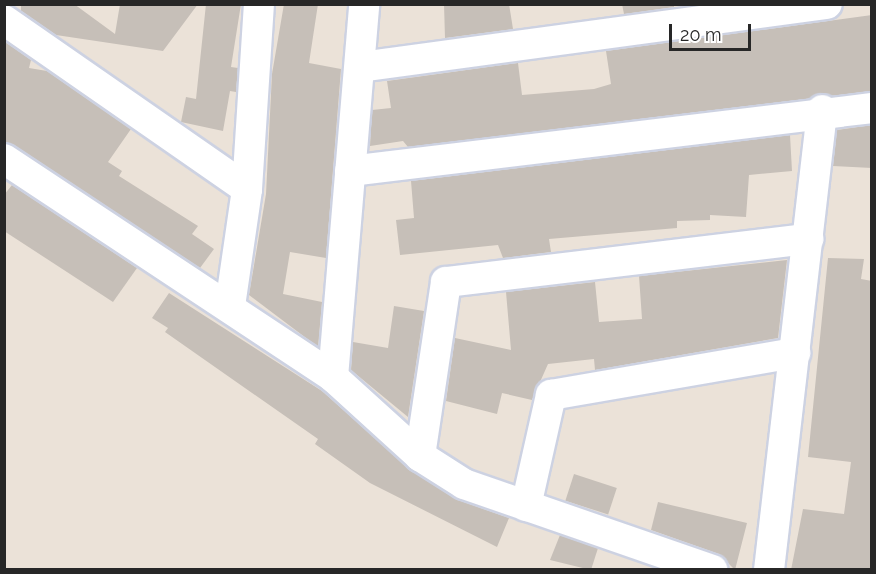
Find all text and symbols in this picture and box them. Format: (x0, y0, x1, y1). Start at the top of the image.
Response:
scale bar (672, 12, 754, 50)
text: 20 m (680, 24, 722, 45)

